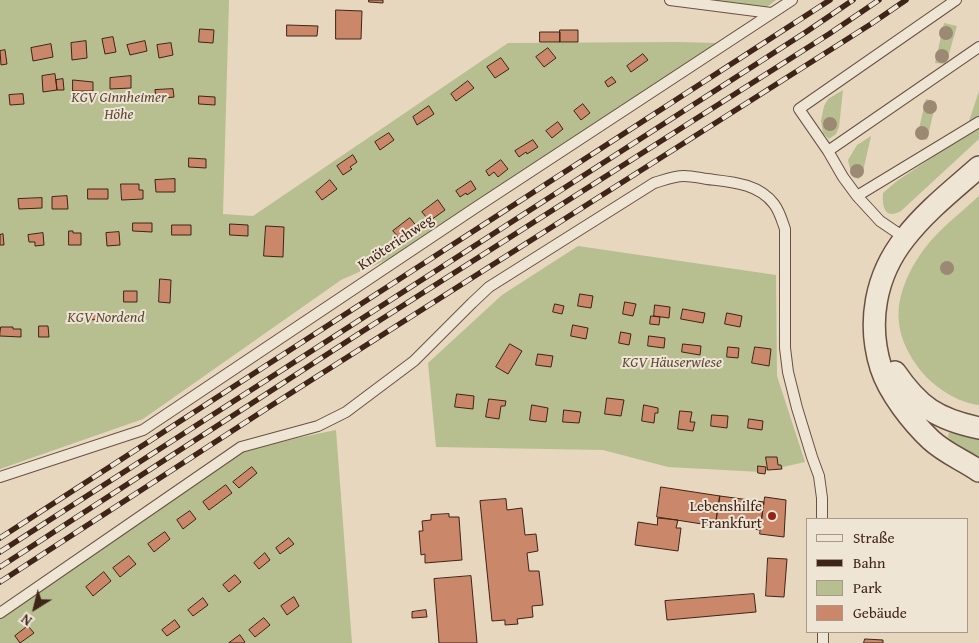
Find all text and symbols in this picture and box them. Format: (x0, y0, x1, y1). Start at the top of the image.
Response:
park label: KGV Ginnheimer Höhe (71, 89, 167, 124)
street label: Knöterichweg (355, 211, 437, 275)
park label: KGV Nordend (67, 309, 145, 327)
park label: KGV Häuserwiese (622, 354, 722, 372)
place label: Lebenshilfe Frankfurt (690, 498, 762, 533)
marker: Lebenshilfe Frankfurt (766, 510, 778, 522)
legend (806, 518, 969, 633)
text: Straße (853, 527, 895, 548)
text: Bahn (853, 552, 885, 573)
text: Park (853, 577, 882, 598)
north arrow (10, 583, 60, 633)
text: Gebäude (853, 602, 907, 623)
text: N (17, 609, 36, 631)

